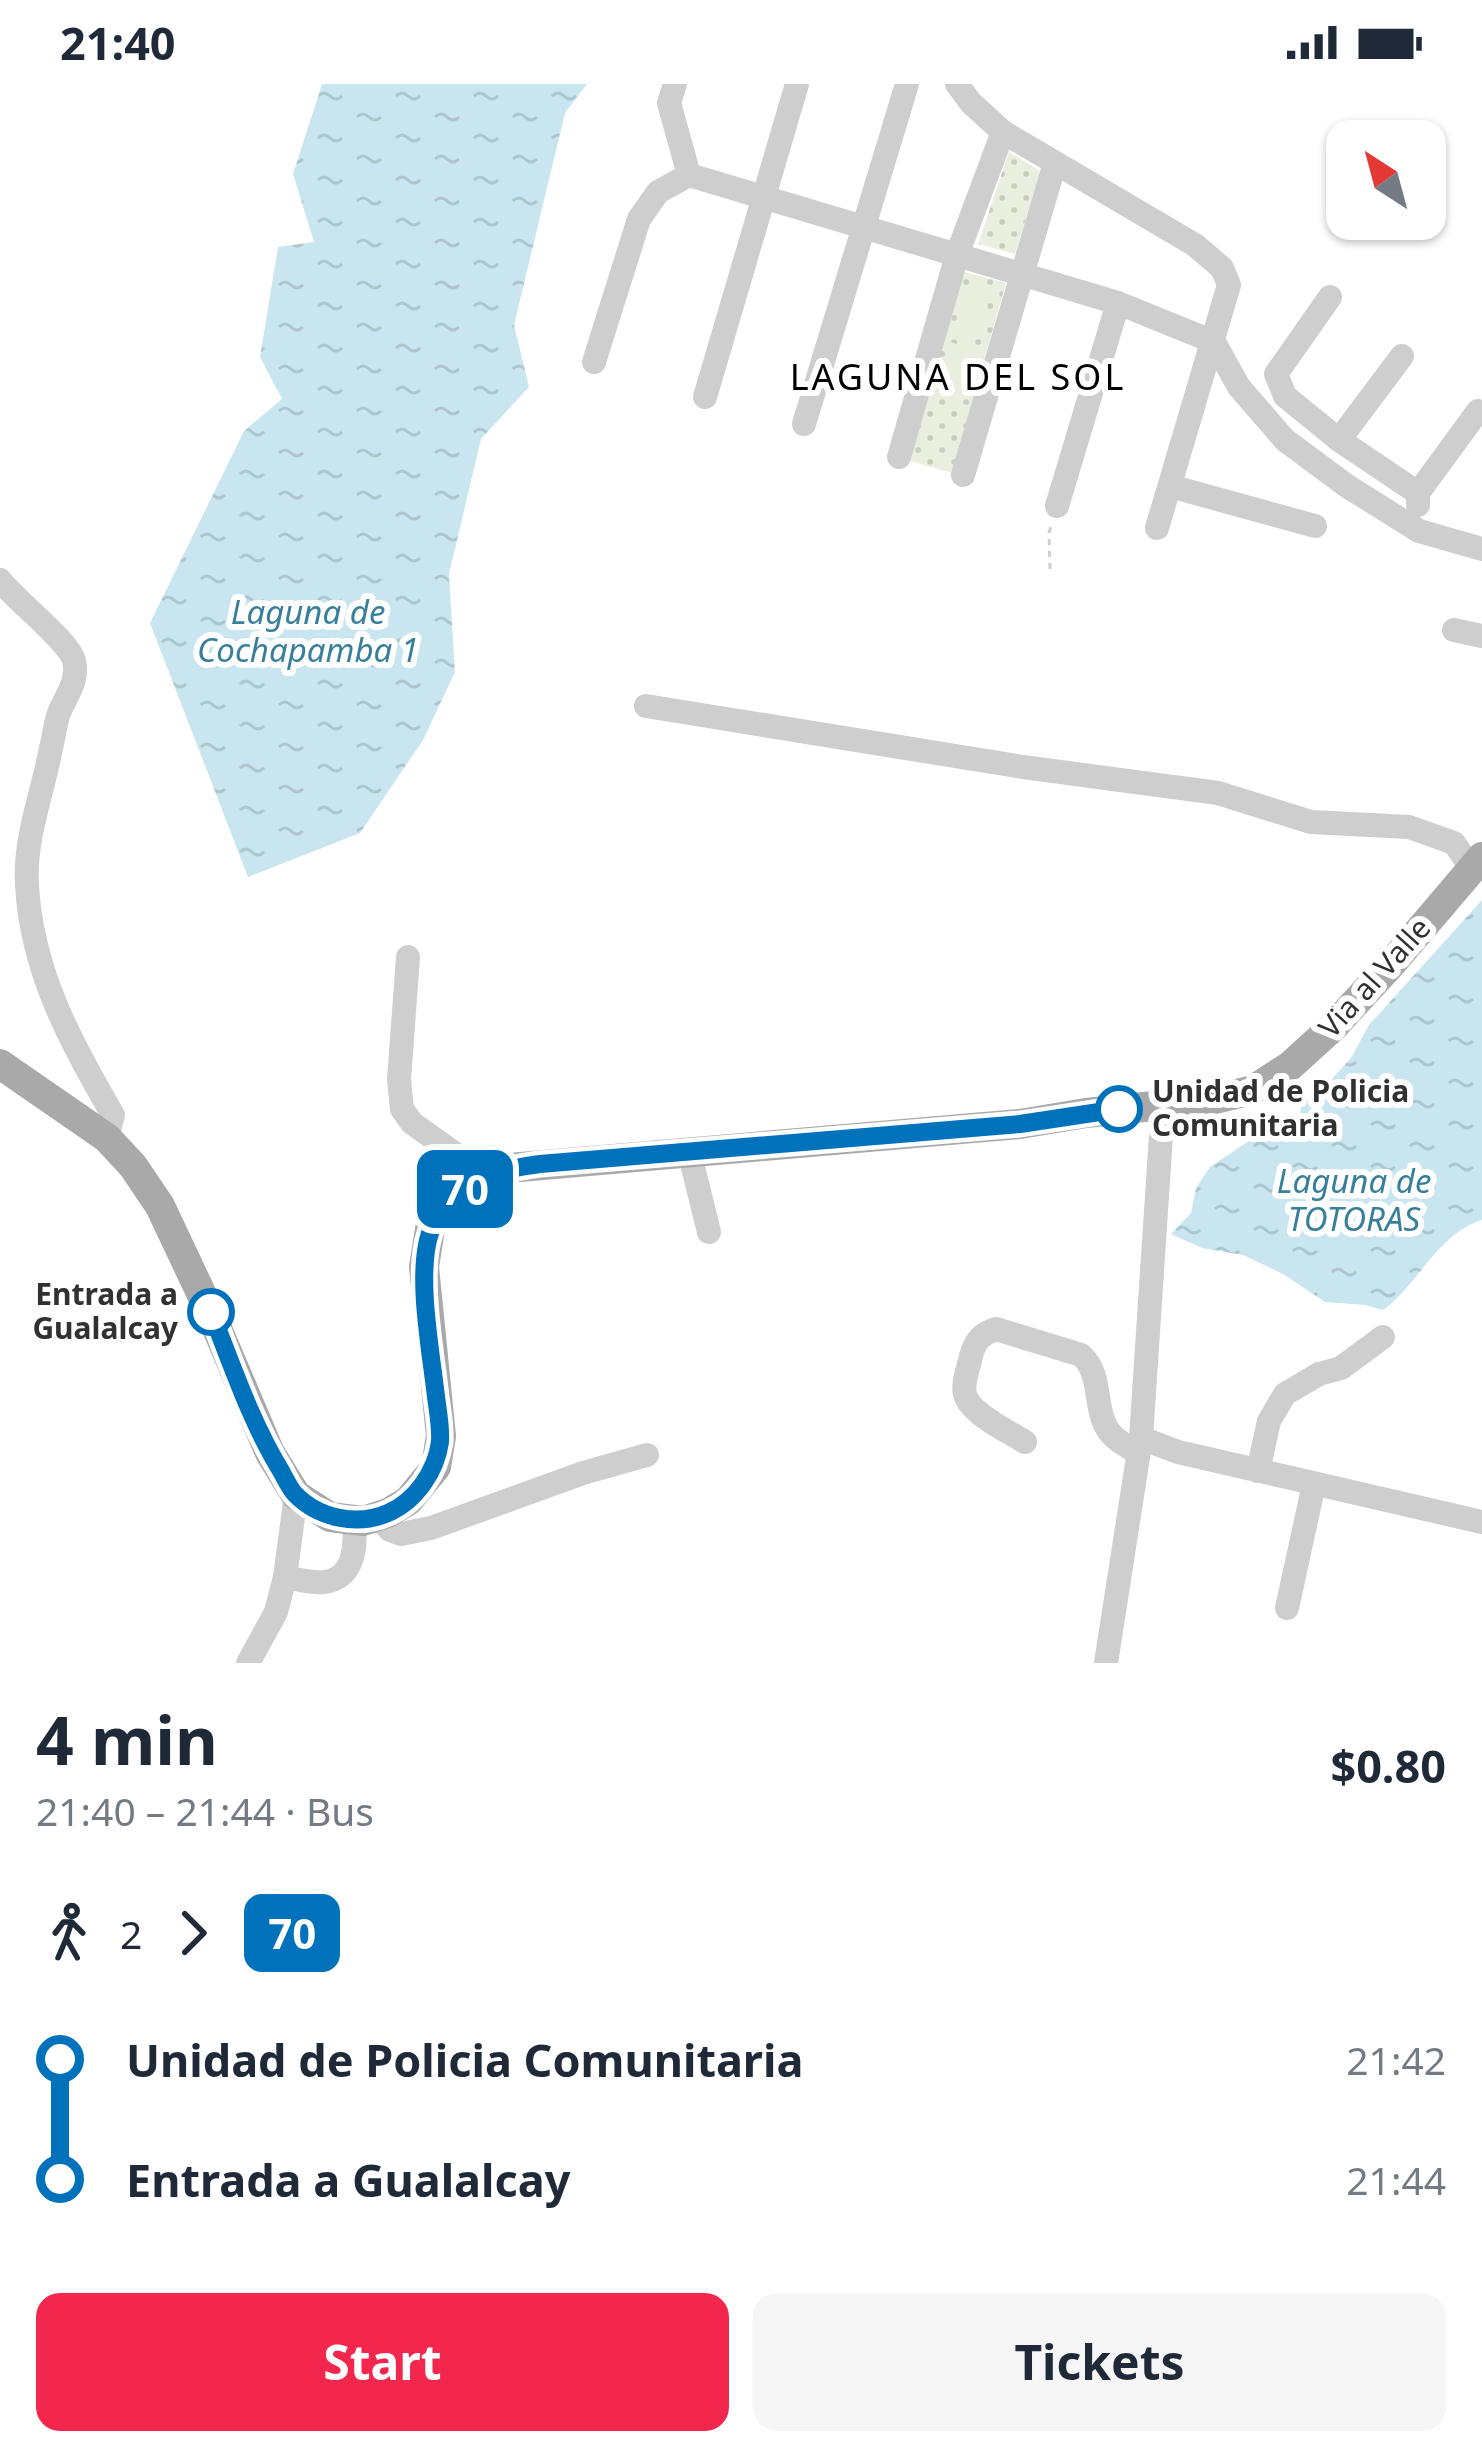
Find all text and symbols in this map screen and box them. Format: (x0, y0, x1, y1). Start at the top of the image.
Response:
text: 21:40 (60, 12, 176, 73)
north arrow (1326, 120, 1446, 240)
map controls (1326, 120, 1446, 240)
district label: LAGUNA DEL SOL (790, 352, 1126, 401)
water label: Laguna de Cochapamba 1 (197, 589, 419, 672)
street label: Via al Valle (1309, 908, 1439, 1046)
place label: Unidad de Policia Comunitaria (1152, 1070, 1409, 1145)
marker: Unidad de Policia Comunitaria (1097, 1087, 1141, 1131)
line badge: 70 (411, 1150, 519, 1228)
water label: Laguna de TOTORAS (1277, 1158, 1431, 1241)
text: 70 (441, 1160, 489, 1217)
place label: Entrada a Gualalcay (32, 1273, 179, 1348)
marker: Entrada a Gualalcay (189, 1290, 233, 1334)
text: 4 min (36, 1694, 218, 1784)
text: $0.80 (1330, 1735, 1446, 1796)
text: 21:40 – 21:44 · Bus (36, 1784, 374, 1837)
icon: walk (36, 1900, 102, 1966)
icon: forward (160, 1900, 226, 1966)
text: 70 (268, 1904, 316, 1961)
text: 2 (120, 1907, 142, 1960)
text: Unidad de Policia Comunitaria (126, 2029, 803, 2090)
text: 21:42 (1346, 2033, 1446, 2086)
text: Entrada a Gualalcay (126, 2149, 570, 2210)
text: 21:44 (1346, 2153, 1446, 2206)
button: Start (36, 2293, 729, 2431)
button: Tickets (753, 2293, 1446, 2431)

